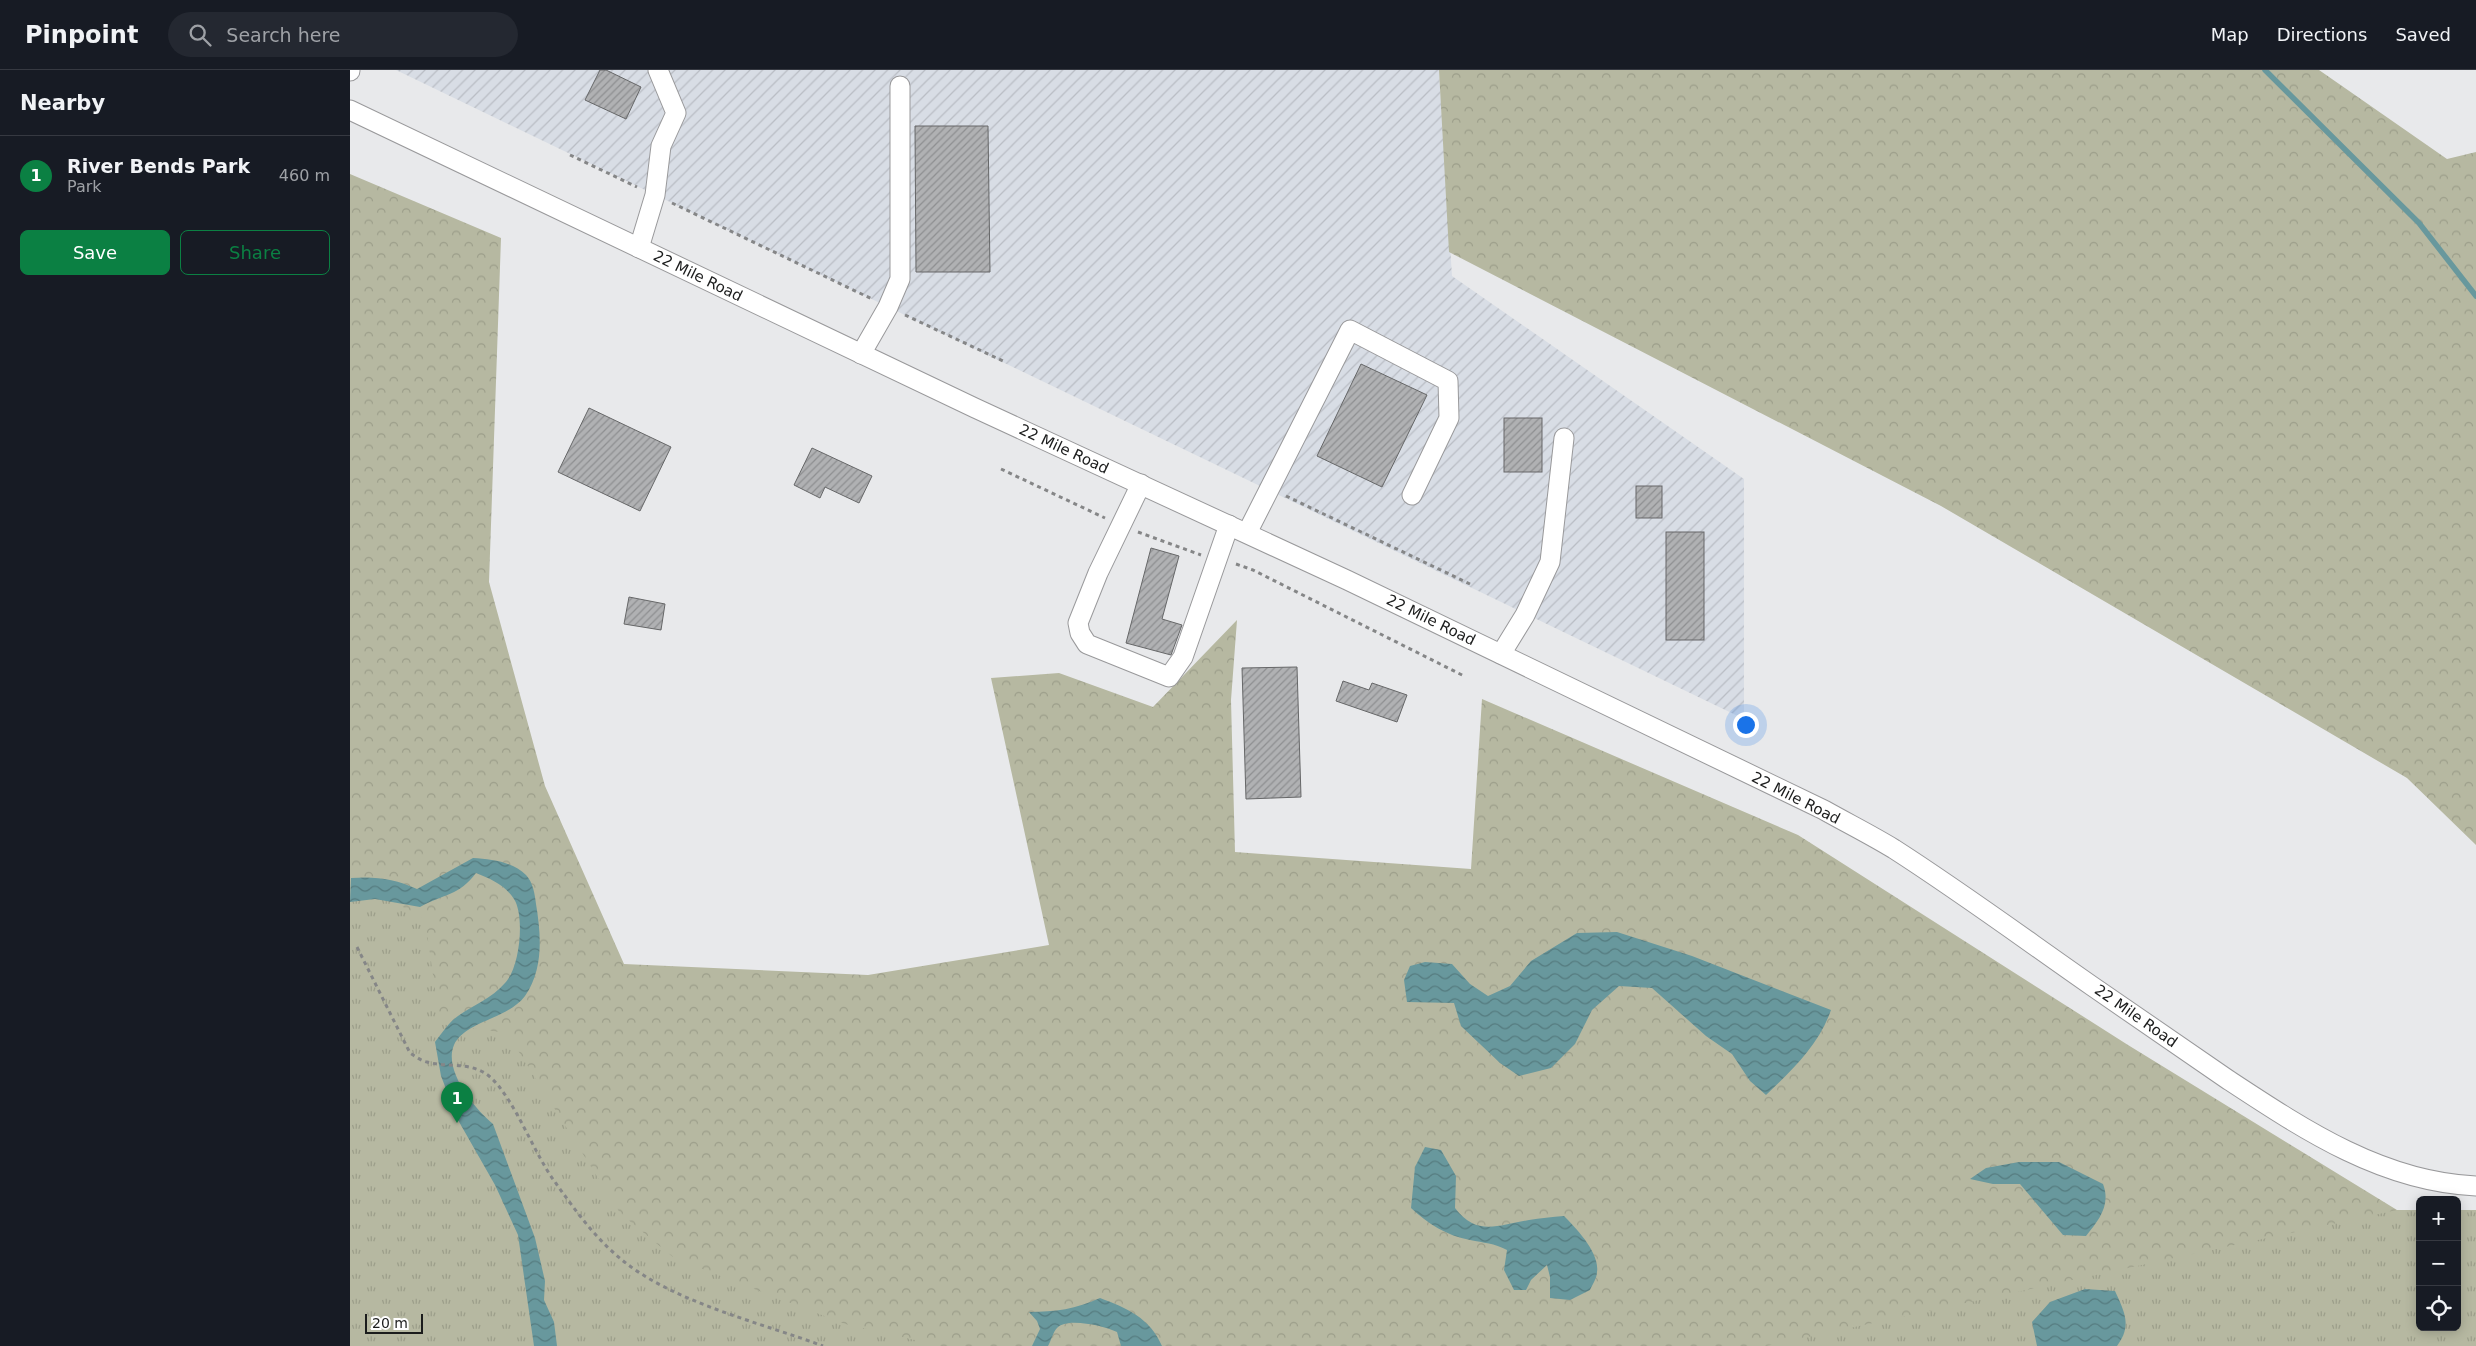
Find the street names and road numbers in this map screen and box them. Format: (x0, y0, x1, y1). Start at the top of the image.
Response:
street label: 22 Mile Road (651, 247, 745, 305)
street label: 22 Mile Road (1016, 420, 1112, 478)
street label: 22 Mile Road (1384, 591, 1478, 649)
street label: 22 Mile Road (1749, 768, 1843, 828)
street label: 22 Mile Road (2091, 981, 2181, 1051)

